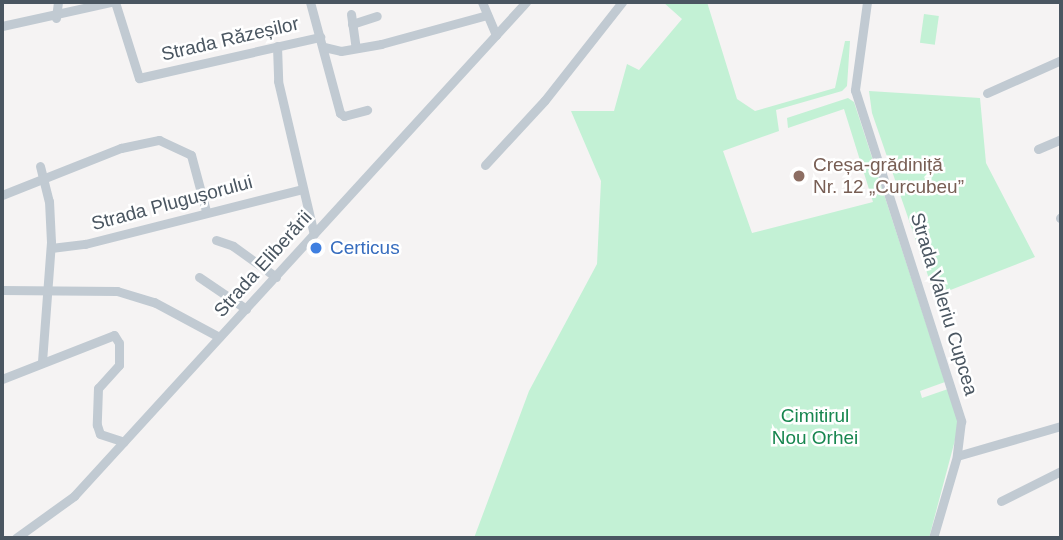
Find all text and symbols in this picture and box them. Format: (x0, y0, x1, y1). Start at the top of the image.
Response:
street label: Strada Răzeșilor (159, 12, 301, 66)
place label: Creșa-grădiniță Nr. 12 „Curcubeu” (813, 154, 964, 198)
marker: Creșa-grădiniță Nr. 12 „Curcubeu” (791, 168, 807, 184)
street label: Strada Plugușorului (89, 171, 255, 235)
street label: Strada Eliberării (209, 206, 317, 322)
street label: Strada Valeriu Cupcea (905, 210, 983, 398)
place label: Certicus (330, 237, 400, 259)
marker: Certicus (308, 240, 324, 256)
park label: Cimitirul Nou Orhei (772, 405, 858, 449)

